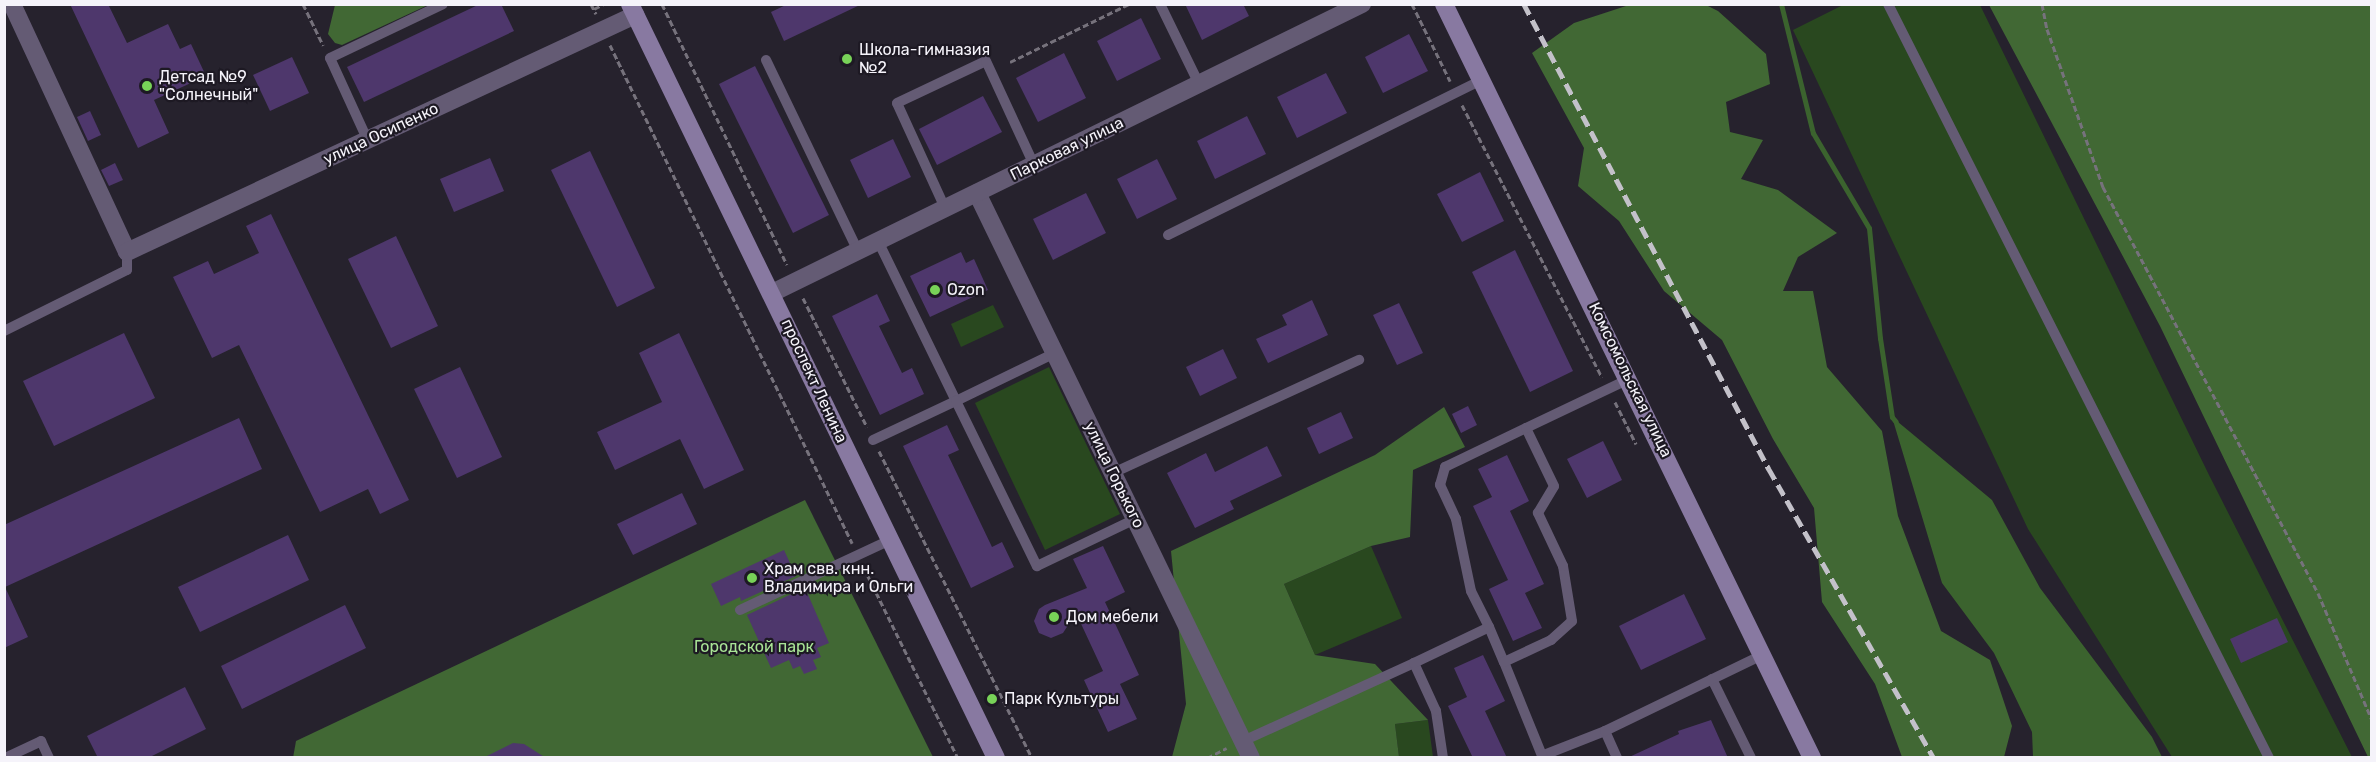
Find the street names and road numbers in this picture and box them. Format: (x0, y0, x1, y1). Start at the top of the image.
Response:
street label: улица Осипенко (320, 99, 442, 169)
street label: Парковая улица (1007, 113, 1127, 185)
street label: Комсомольская улица (1584, 299, 1676, 461)
street label: проспект Ленина (777, 316, 851, 446)
street label: улица Горького (1080, 419, 1148, 531)

